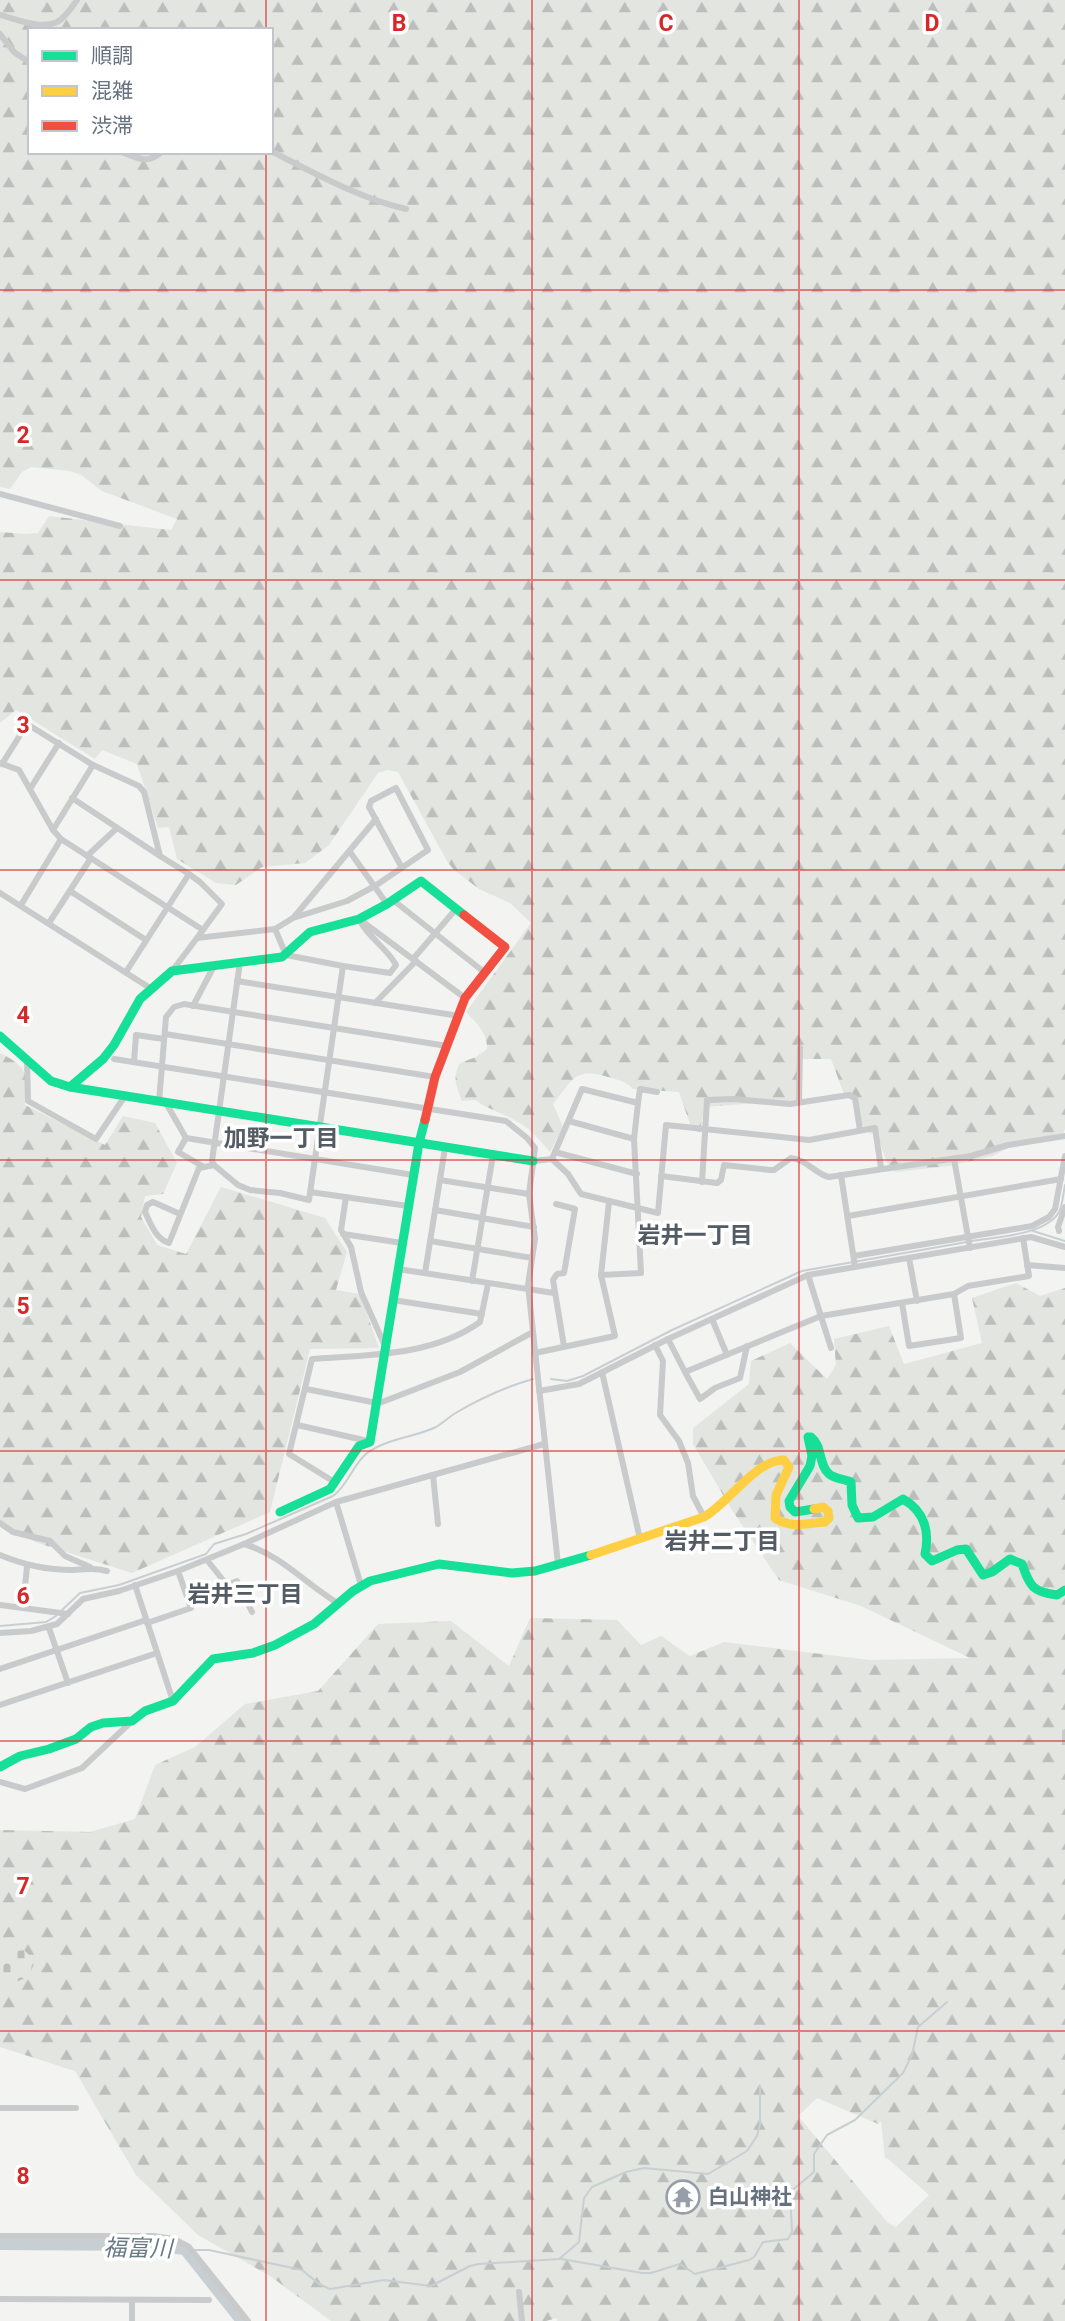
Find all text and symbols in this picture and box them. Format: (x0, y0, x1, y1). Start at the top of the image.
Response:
text: B (392, 10, 406, 37)
text: C (658, 10, 674, 37)
text: D (925, 10, 939, 37)
legend (28, 28, 273, 154)
text: 順調 (91, 44, 133, 68)
text: 混雑 (91, 79, 133, 103)
text: 渋滞 (91, 114, 133, 138)
text: 2 (16, 422, 30, 449)
text: 3 (16, 712, 30, 739)
text: 4 (16, 1002, 30, 1029)
district label: 加野一丁目 (224, 1125, 339, 1152)
district label: 岩井一丁目 (638, 1222, 753, 1249)
text: 5 (16, 1293, 30, 1320)
district label: 岩井二丁目 (665, 1528, 780, 1555)
district label: 岩井三丁目 (188, 1581, 303, 1608)
text: 6 (16, 1583, 30, 1610)
text: 7 (16, 1873, 30, 1900)
text: 8 (16, 2163, 30, 2190)
temple icon: 白山神社 (664, 2178, 702, 2216)
place label: 白山神社 (708, 2185, 792, 2209)
water label: 福富川 (103, 2234, 176, 2263)

